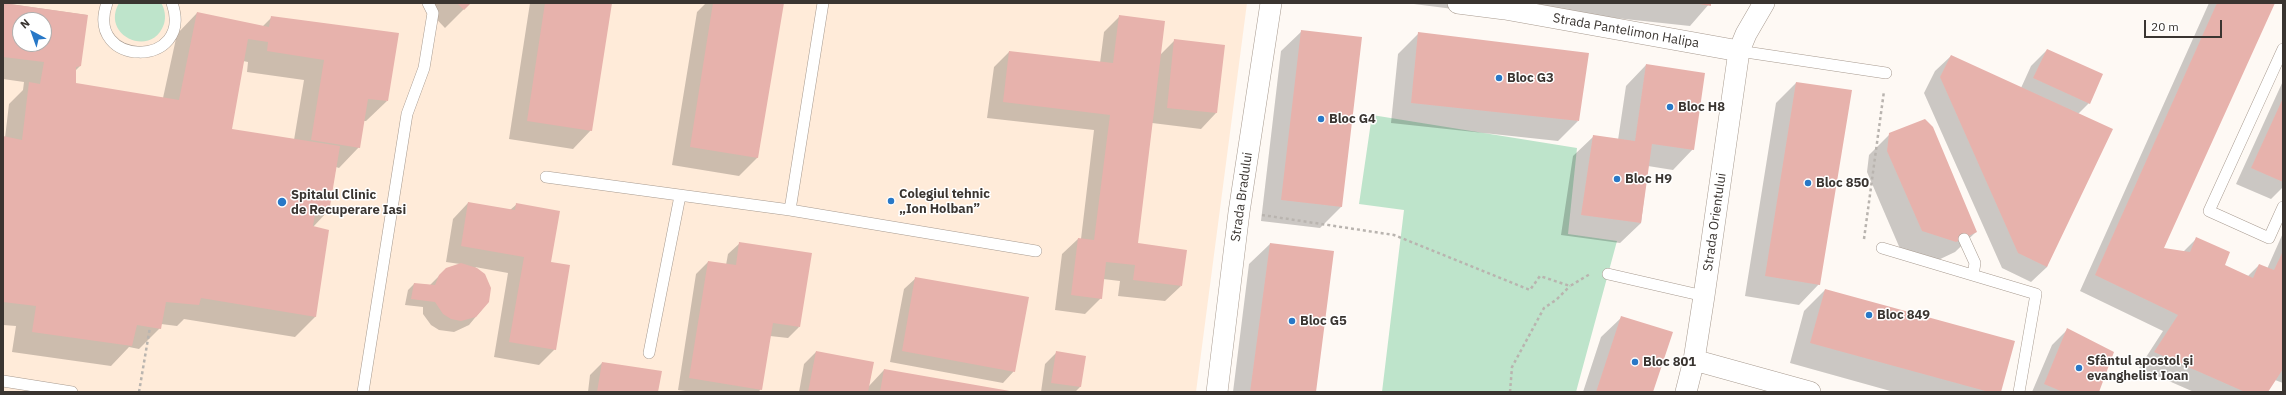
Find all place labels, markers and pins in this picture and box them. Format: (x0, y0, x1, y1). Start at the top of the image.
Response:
place label: Bloc G3 (1507, 70, 1554, 86)
marker: Bloc G3 (1494, 73, 1504, 83)
place label: Bloc H8 (1678, 99, 1725, 115)
marker: Bloc H8 (1665, 102, 1675, 112)
place label: Bloc G4 (1329, 111, 1376, 127)
marker: Bloc G4 (1316, 114, 1326, 124)
place label: Bloc H9 (1625, 171, 1672, 187)
marker: Bloc H9 (1612, 174, 1622, 184)
place label: Bloc 850 (1816, 175, 1869, 191)
marker: Bloc 850 (1803, 178, 1813, 188)
place label: Colegiul tehnic „Ion Holban” (899, 186, 990, 217)
place label: Spitalul Clinic de Recuperare Iasi (291, 187, 406, 218)
marker: Spitalul Clinic de Recuperare Iasi (276, 196, 288, 208)
marker: Colegiul tehnic „Ion Holban” (886, 196, 896, 206)
place label: Bloc 849 (1877, 307, 1930, 323)
marker: Bloc 849 (1864, 310, 1874, 320)
place label: Bloc G5 (1300, 313, 1347, 329)
marker: Bloc G5 (1287, 316, 1297, 326)
place label: Sfântul apostol și evanghelist Ioan (2087, 353, 2193, 384)
place label: Bloc 801 (1643, 354, 1696, 370)
marker: Bloc 801 (1630, 357, 1640, 367)
marker: Sfântul apostol și evanghelist Ioan (2074, 363, 2084, 373)

